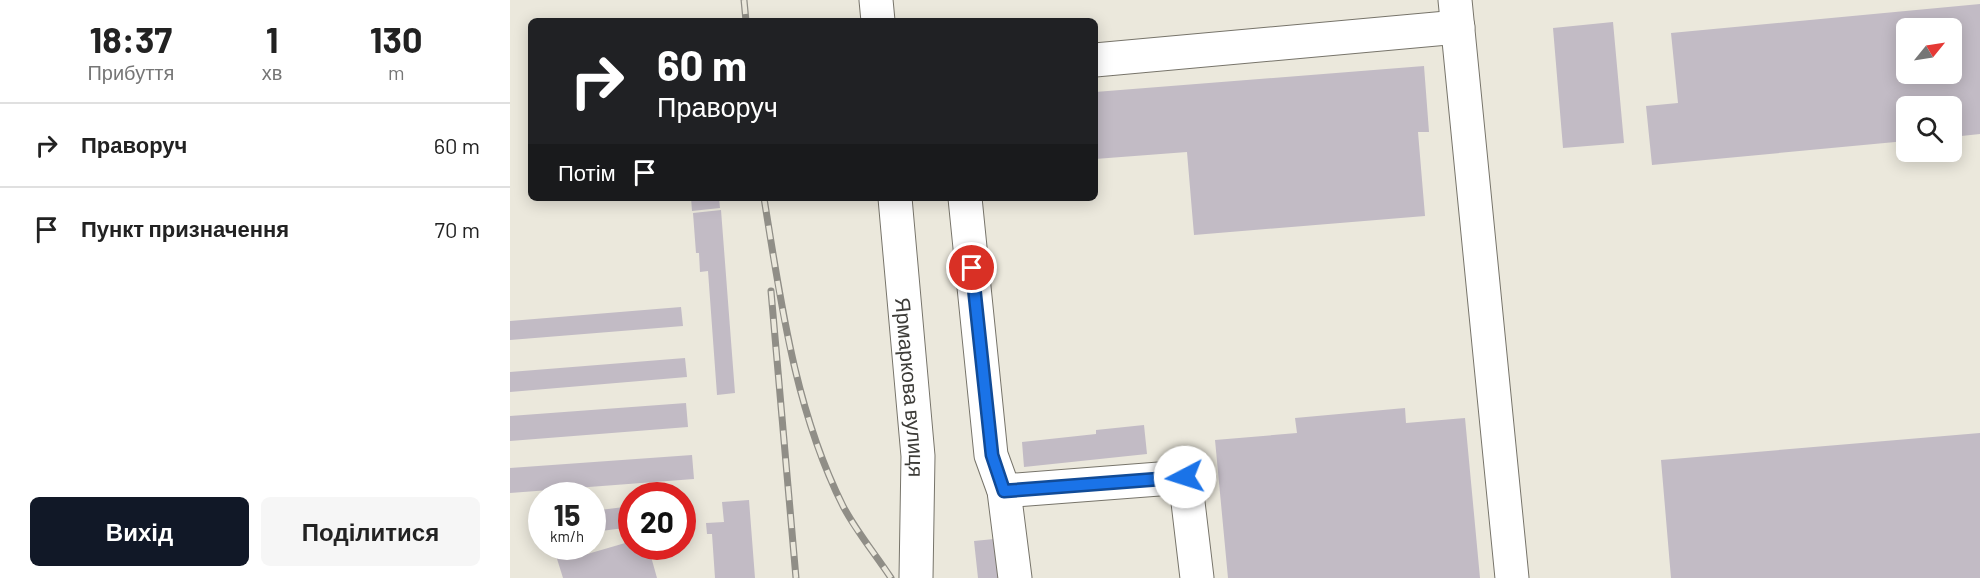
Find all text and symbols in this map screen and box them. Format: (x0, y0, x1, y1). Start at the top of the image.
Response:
text: 18:37 (90, 17, 172, 60)
text: 1 (266, 17, 278, 60)
text: 130 (370, 17, 423, 60)
north arrow (1896, 18, 1962, 84)
map controls (1896, 18, 1962, 162)
text: 60 m (657, 39, 747, 89)
icon: right (558, 42, 636, 120)
text: Прибуття (87, 60, 174, 84)
text: хв (262, 60, 282, 84)
text: m (388, 60, 404, 84)
text: Праворуч (657, 90, 778, 122)
button: search (1896, 96, 1962, 162)
icon: right (30, 129, 63, 162)
text: Праворуч (81, 131, 187, 157)
text: 60 m (434, 132, 480, 158)
icon: arrive (628, 156, 661, 189)
text: Потім (558, 159, 616, 185)
icon: arrive (30, 213, 63, 246)
text: Пункт призначення (81, 215, 289, 241)
text: 70 m (435, 216, 480, 242)
pin (946, 242, 997, 293)
icon: arrive (955, 251, 988, 284)
street label: Ярмаркова вулиця (891, 296, 931, 478)
position arrow (1153, 445, 1217, 509)
speed limit sign: 20 (618, 482, 696, 560)
text: 15 (554, 496, 580, 532)
button: Вихід (30, 497, 249, 566)
button: Поділитися (261, 497, 480, 566)
text: km/h (550, 527, 584, 545)

